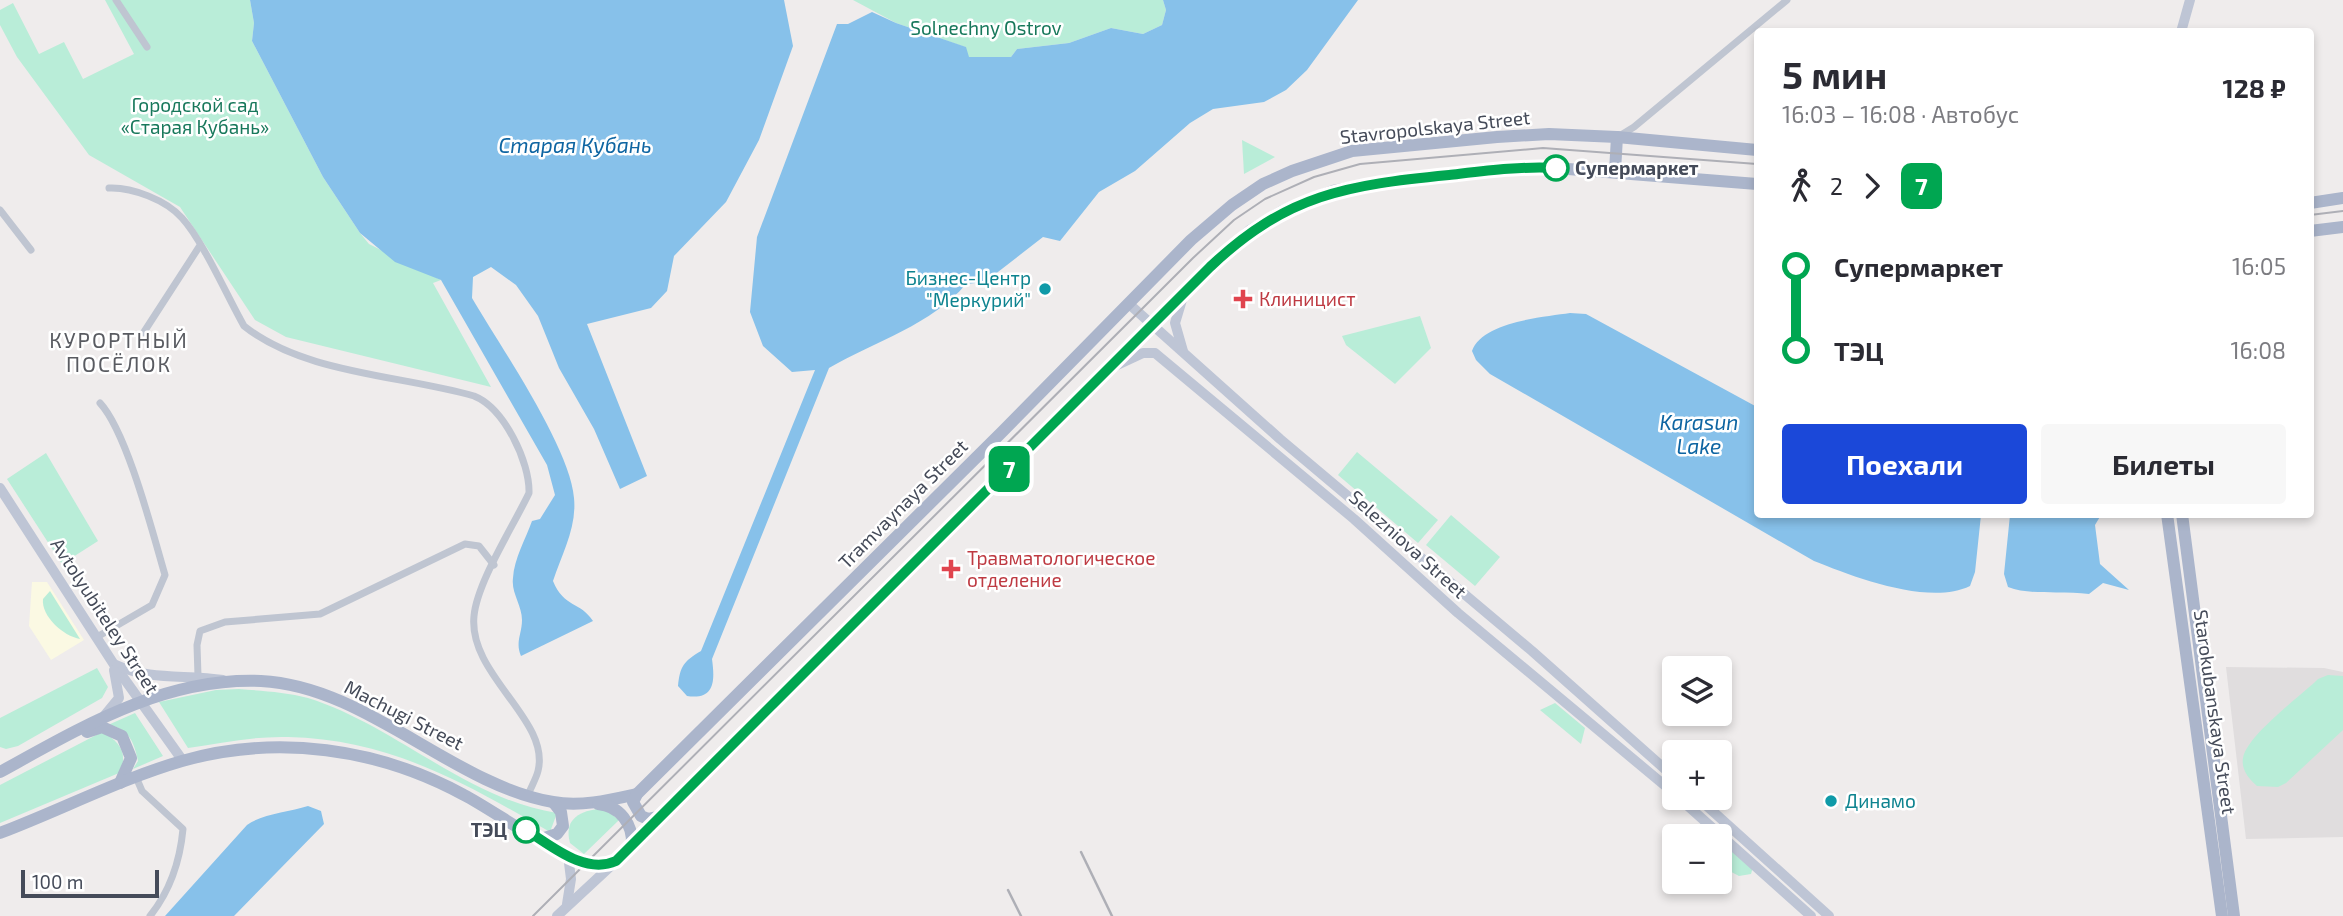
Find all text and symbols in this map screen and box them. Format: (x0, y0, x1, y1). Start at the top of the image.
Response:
park label: Solnechny Ostrov (910, 16, 1062, 39)
text: 5 мин (1782, 51, 1887, 97)
text: 128 ₽ (2222, 72, 2286, 103)
park label: Городской сад «Старая Кубань» (121, 93, 269, 139)
text: 16:03 – 16:08 · Автобус (1782, 100, 2019, 128)
street label: Stavropolskaya Street (1339, 105, 1531, 148)
water label: Старая Кубань (498, 132, 652, 157)
marker: Супермаркет (1543, 155, 1569, 181)
place label: Супермаркет (1575, 156, 1699, 179)
icon: walk (1782, 167, 1820, 205)
icon: forward (1853, 167, 1891, 205)
text: 7 (1915, 171, 1928, 200)
text: 2 (1830, 172, 1843, 200)
text: Супермаркет (1834, 251, 2003, 282)
text: 16:05 (2232, 252, 2286, 280)
place label: Бизнес-Центр "Меркурий" (905, 266, 1031, 312)
marker: Бизнес-Центр "Меркурий" (1037, 281, 1053, 297)
place label: Клиницист (1259, 287, 1356, 310)
marker: Клиницист (1233, 289, 1253, 309)
district label: КУРОРТНЫЙ ПОСЁЛОК (49, 327, 189, 376)
text: ТЭЦ (1834, 335, 1884, 366)
text: 16:08 (2230, 336, 2286, 364)
water label: Karasun Lake (1659, 409, 1739, 458)
button: Поехали (1782, 424, 2027, 504)
button: Билеты (2041, 424, 2286, 504)
street label: Tramvaynaya Street (833, 434, 972, 573)
line badge: 7 (986, 446, 1032, 492)
text: 7 (1003, 454, 1015, 483)
street label: Selezniova Street (1345, 485, 1472, 602)
street label: Avtolyubiteley Street (46, 534, 164, 698)
place label: Травматологическое отделение (967, 546, 1155, 591)
marker: Травматологическое отделение (941, 559, 961, 579)
street label: Starokubanskaya Street (2190, 608, 2241, 816)
map controls (1662, 656, 1732, 894)
button: layers (1662, 656, 1732, 726)
street label: Machugi Street (341, 675, 468, 754)
button: + (1662, 740, 1732, 810)
place label: Динамо (1845, 789, 1916, 812)
marker: Динамо (1823, 793, 1839, 809)
marker: ТЭЦ (513, 817, 539, 843)
place label: ТЭЦ (471, 818, 507, 841)
button: − (1662, 824, 1732, 894)
scale bar (21, 867, 159, 899)
text: 100 m (32, 870, 83, 893)

